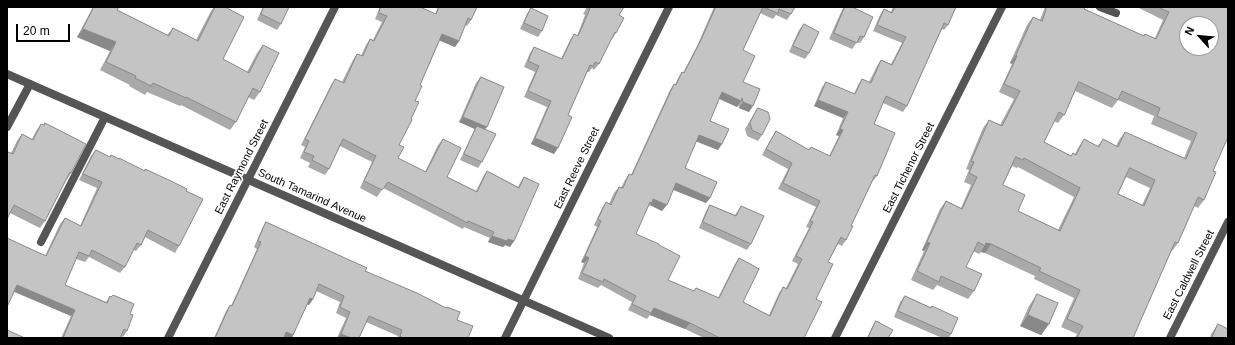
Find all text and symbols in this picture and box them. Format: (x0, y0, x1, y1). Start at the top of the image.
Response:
scale bar (18, 16, 72, 42)
north arrow (1179, 16, 1219, 56)
text: 20 m (23, 24, 50, 38)
text: N (1182, 25, 1196, 37)
street label: East Raymond Street (212, 117, 272, 217)
street label: East Tichenor Street (880, 121, 938, 215)
street label: East Reeve Street (552, 125, 602, 211)
street label: South Tamarind Avenue (256, 166, 368, 226)
street label: East Caldwell Street (1161, 228, 1217, 322)

